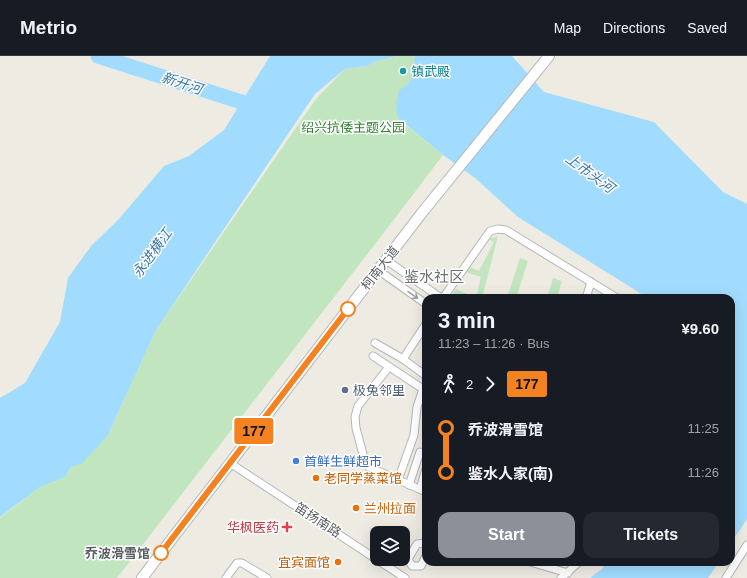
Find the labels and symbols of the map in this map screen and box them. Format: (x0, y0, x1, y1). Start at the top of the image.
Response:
place label: 镇武殿 (411, 64, 450, 79)
marker: 镇武殿 (398, 66, 408, 76)
water label: 新开河 (160, 69, 207, 98)
park label: 绍兴抗倭主题公园 (301, 120, 405, 135)
water label: 上市头河 (563, 150, 620, 198)
water label: 永进横江 (129, 224, 176, 280)
street label: 柯南大道 (358, 243, 402, 293)
district label: 鉴水社区 (404, 268, 464, 285)
one-way arrow (408, 291, 419, 299)
unlabelled marker (340, 301, 356, 317)
place label: 极兔邻里 (353, 383, 405, 398)
marker: 极兔邻里 (340, 385, 350, 395)
line badge: 177 (231, 418, 277, 444)
place label: 首鲜生鲜超市 (304, 454, 382, 469)
marker: 首鲜生鲜超市 (291, 456, 301, 466)
place label: 老同学蒸菜馆 (324, 471, 402, 486)
marker: 老同学蒸菜馆 (311, 473, 321, 483)
street label: 笛扬南路 (292, 500, 344, 540)
place label: 兰州拉面 (364, 501, 416, 516)
marker: 兰州拉面 (351, 503, 361, 513)
place label: 华枫医药 (227, 520, 279, 535)
marker: 华枫医药 (282, 522, 292, 532)
marker: 乔波滑雪馆 (153, 545, 169, 561)
place label: 乔波滑雪馆 (85, 546, 150, 561)
place label: 宜宾面馆 (278, 555, 330, 570)
marker: 宜宾面馆 (333, 557, 343, 567)

